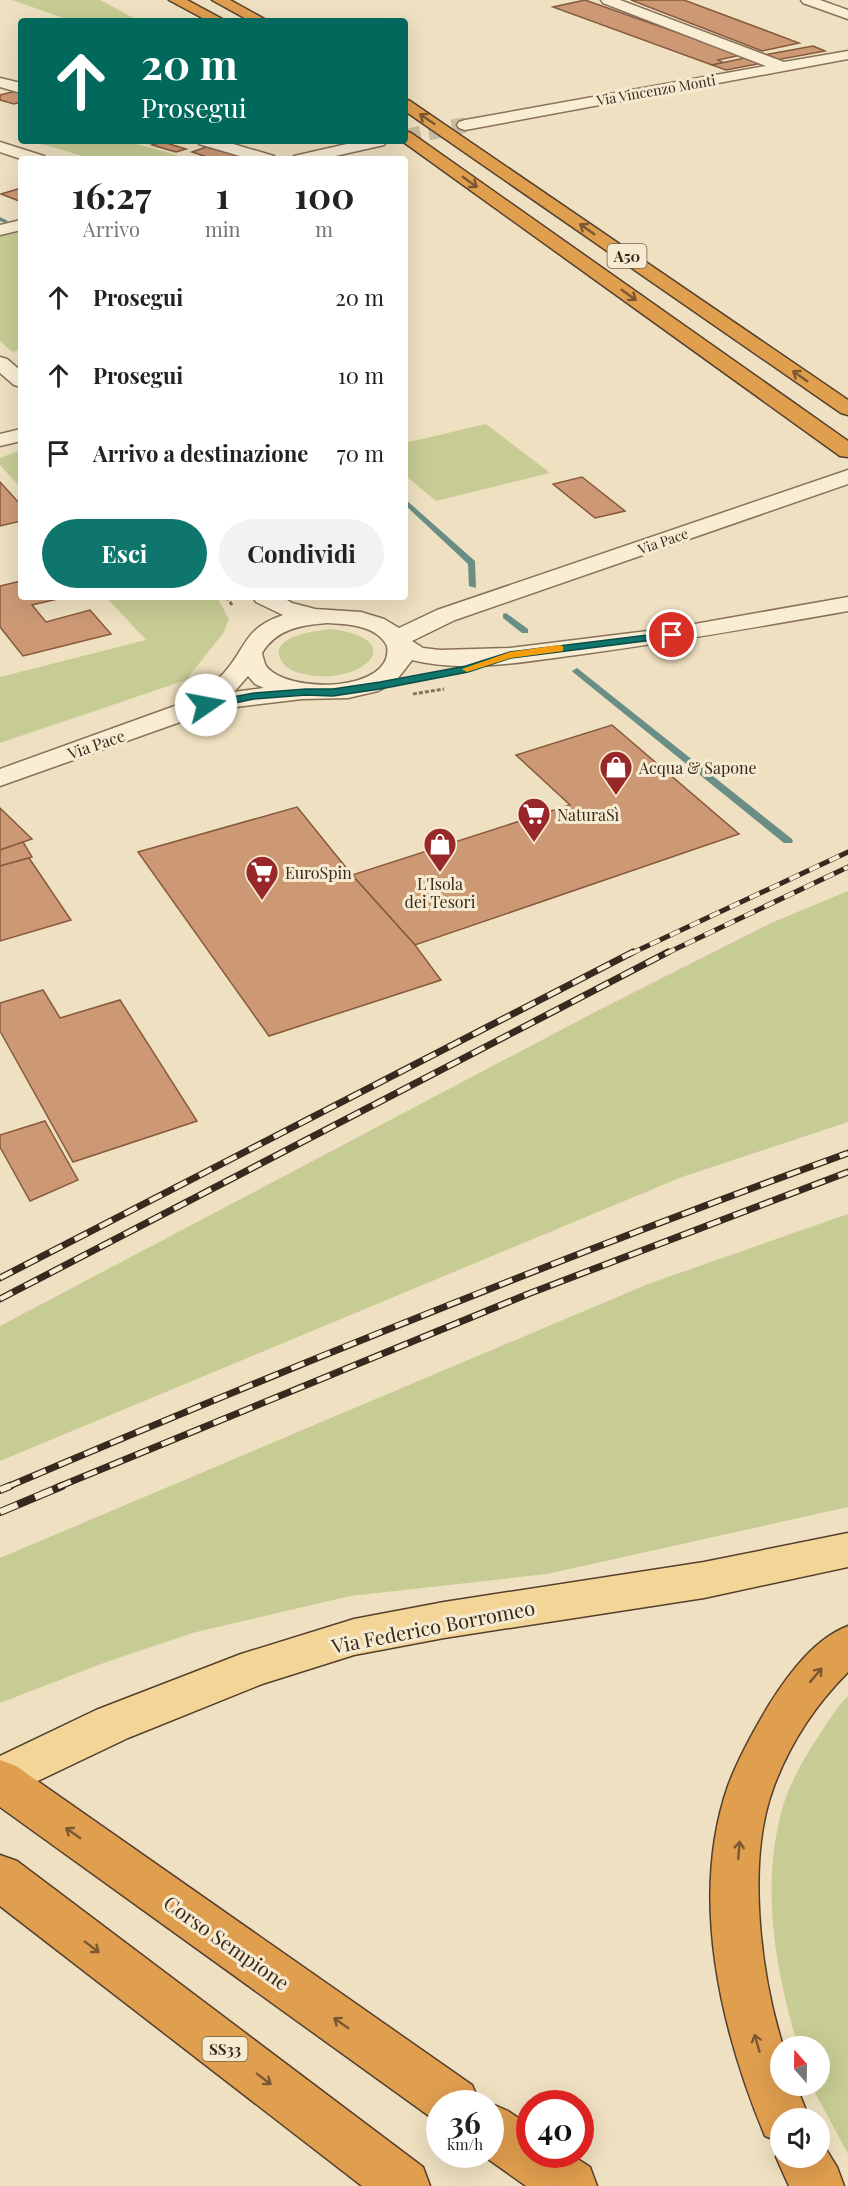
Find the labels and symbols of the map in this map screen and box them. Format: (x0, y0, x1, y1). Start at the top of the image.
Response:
street label: Via Vincenzo Monti (594, 70, 717, 110)
one-way arrow (419, 113, 435, 125)
one-way arrow (462, 175, 478, 188)
one-way arrow (580, 223, 596, 235)
road number: A50 (608, 244, 646, 268)
one-way arrow (620, 289, 636, 301)
one-way arrow (792, 370, 808, 382)
street label: Via Pace (634, 524, 691, 559)
pin (646, 609, 697, 660)
position arrow (174, 673, 238, 737)
street label: Via Pace (64, 724, 127, 764)
shop icon: Acqua & Sapone (598, 749, 634, 796)
place label: Acqua & Sapone (638, 757, 757, 778)
supermarket icon: NaturaSì (516, 796, 552, 843)
place label: NaturaSì (557, 804, 620, 825)
shop icon: L'Isola dei Tesori (422, 826, 458, 873)
supermarket icon: EuroSpin (244, 854, 280, 901)
place label: EuroSpin (285, 862, 352, 883)
place label: L'Isola dei Tesori (405, 873, 476, 912)
street label: Via Federico Borromeo (328, 1593, 537, 1659)
one-way arrow (809, 1668, 823, 1683)
one-way arrow (66, 1827, 82, 1840)
one-way arrow (734, 1841, 745, 1861)
street label: Corso Sempione (159, 1889, 295, 1995)
one-way arrow (84, 1941, 100, 1954)
one-way arrow (333, 2016, 349, 2029)
one-way arrow (751, 2034, 762, 2053)
north arrow (770, 2036, 830, 2096)
road number: SS33 (202, 2037, 248, 2061)
one-way arrow (255, 2072, 271, 2085)
speed limit sign: 40 (516, 2090, 594, 2168)

